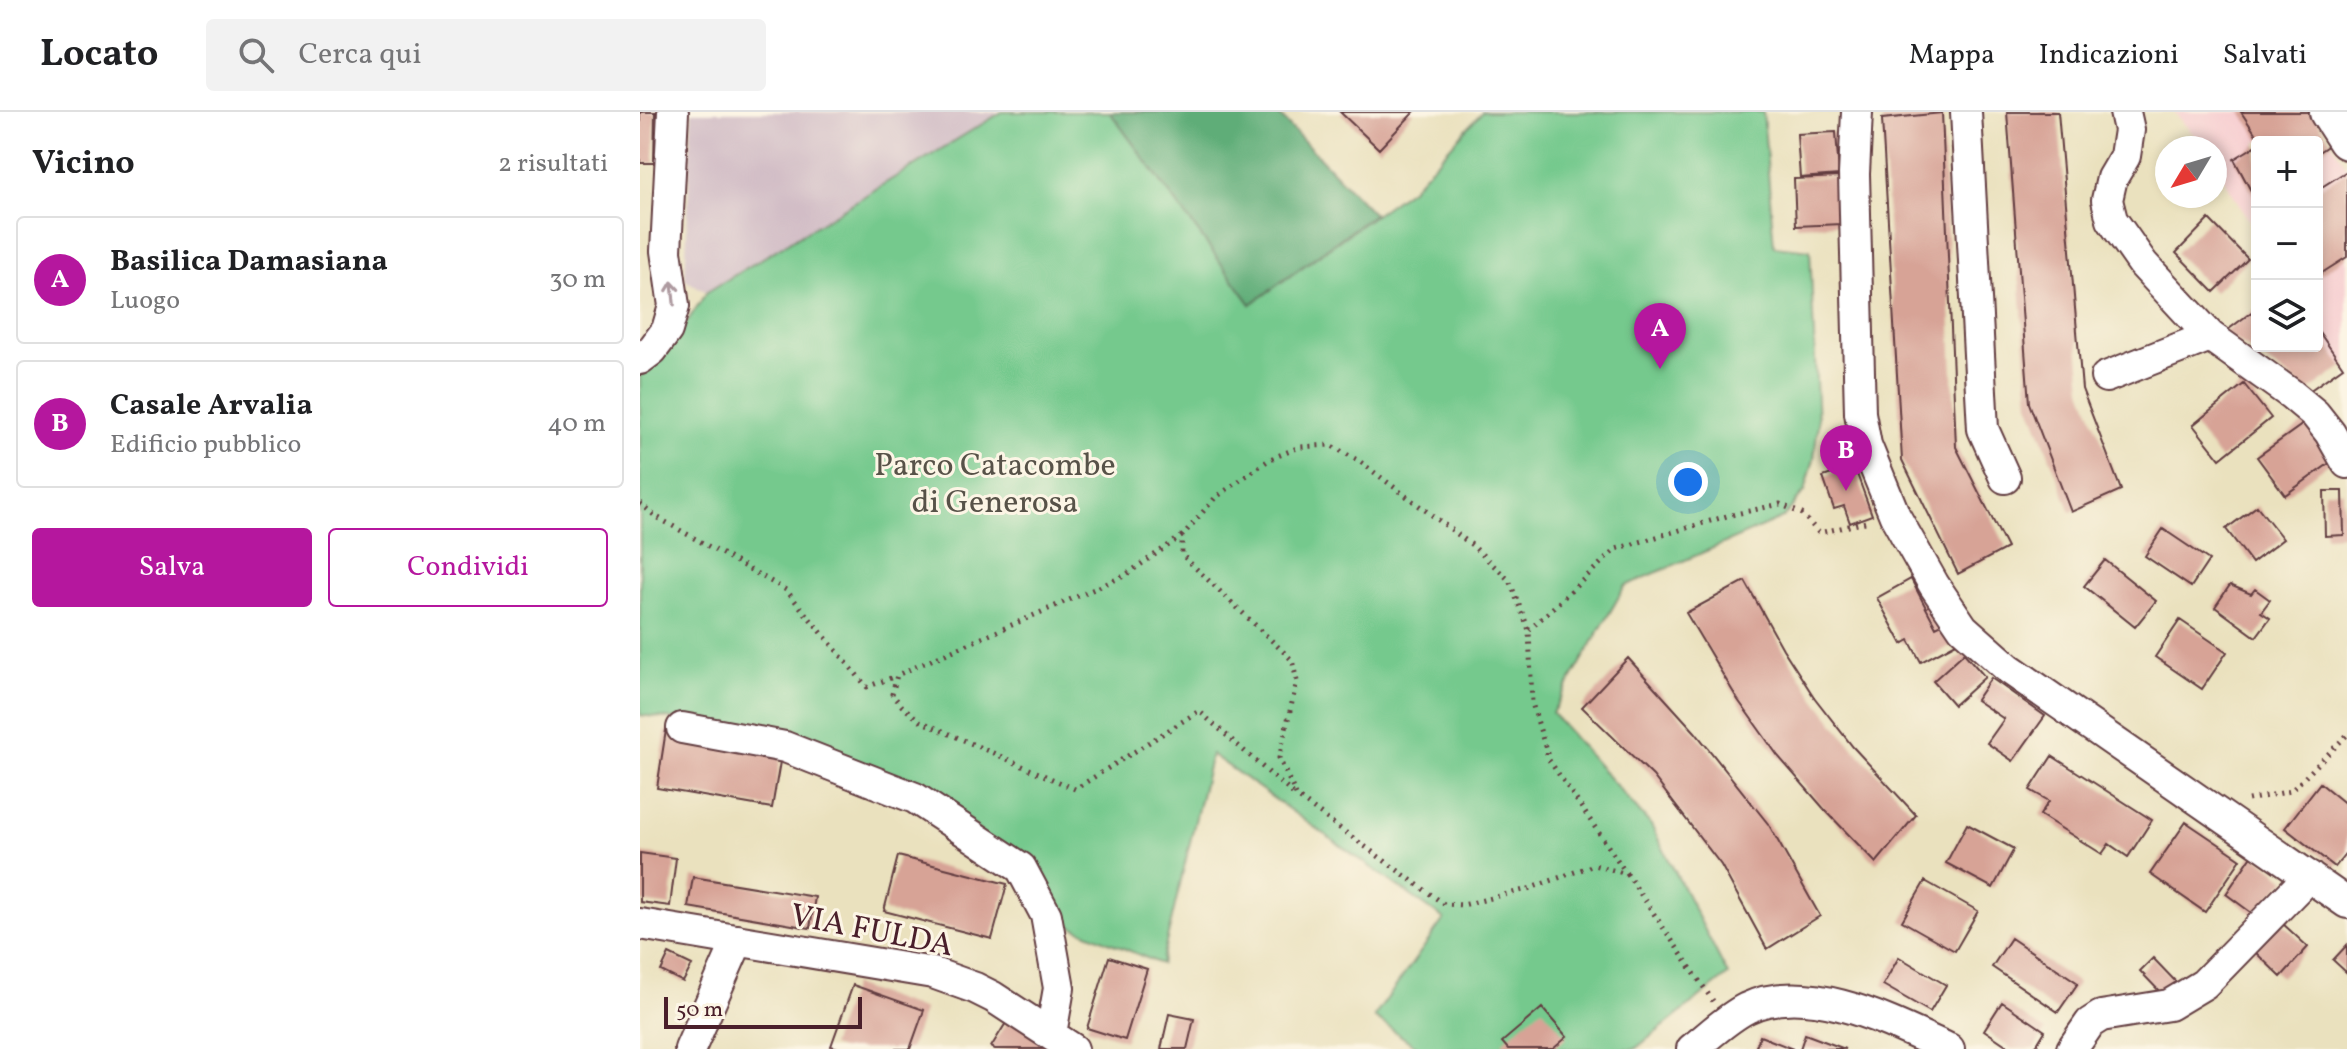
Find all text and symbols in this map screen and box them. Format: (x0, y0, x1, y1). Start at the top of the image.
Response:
search box (206, 19, 766, 91)
text: Locato (40, 29, 158, 82)
icon: search (234, 33, 278, 77)
text: Cerca qui (298, 34, 422, 76)
text: Mappa (1909, 36, 1995, 75)
text: Indicazioni (2039, 36, 2179, 75)
text: Salvati (2223, 36, 2307, 75)
north arrow (2155, 136, 2227, 208)
map controls (2251, 136, 2323, 352)
button: + (2251, 136, 2323, 208)
text: Vicino (32, 141, 135, 188)
text: 2 risultati (498, 146, 608, 182)
button: − (2251, 208, 2323, 280)
text: Basilica Damasiana (110, 241, 388, 283)
text: A (51, 262, 69, 298)
text: 30 m (549, 262, 606, 298)
button: layers (2251, 280, 2323, 352)
one-way arrow (665, 281, 680, 307)
text: Luogo (110, 283, 180, 319)
pin: A (1634, 303, 1686, 369)
text: Casale Arvalia (110, 385, 313, 427)
text: B (51, 406, 69, 442)
text: 40 m (547, 406, 606, 442)
pin: B (1820, 425, 1872, 491)
text: Edificio pubblico (110, 427, 301, 463)
park label: Parco Catacombe di Generosa (874, 445, 1116, 526)
your location (1668, 462, 1708, 502)
button: Salva (32, 528, 312, 607)
button: Condividi (328, 528, 608, 607)
street label: VIA FULDA (786, 895, 957, 969)
scale bar (664, 993, 862, 1029)
text: 50 m (676, 995, 723, 1026)

